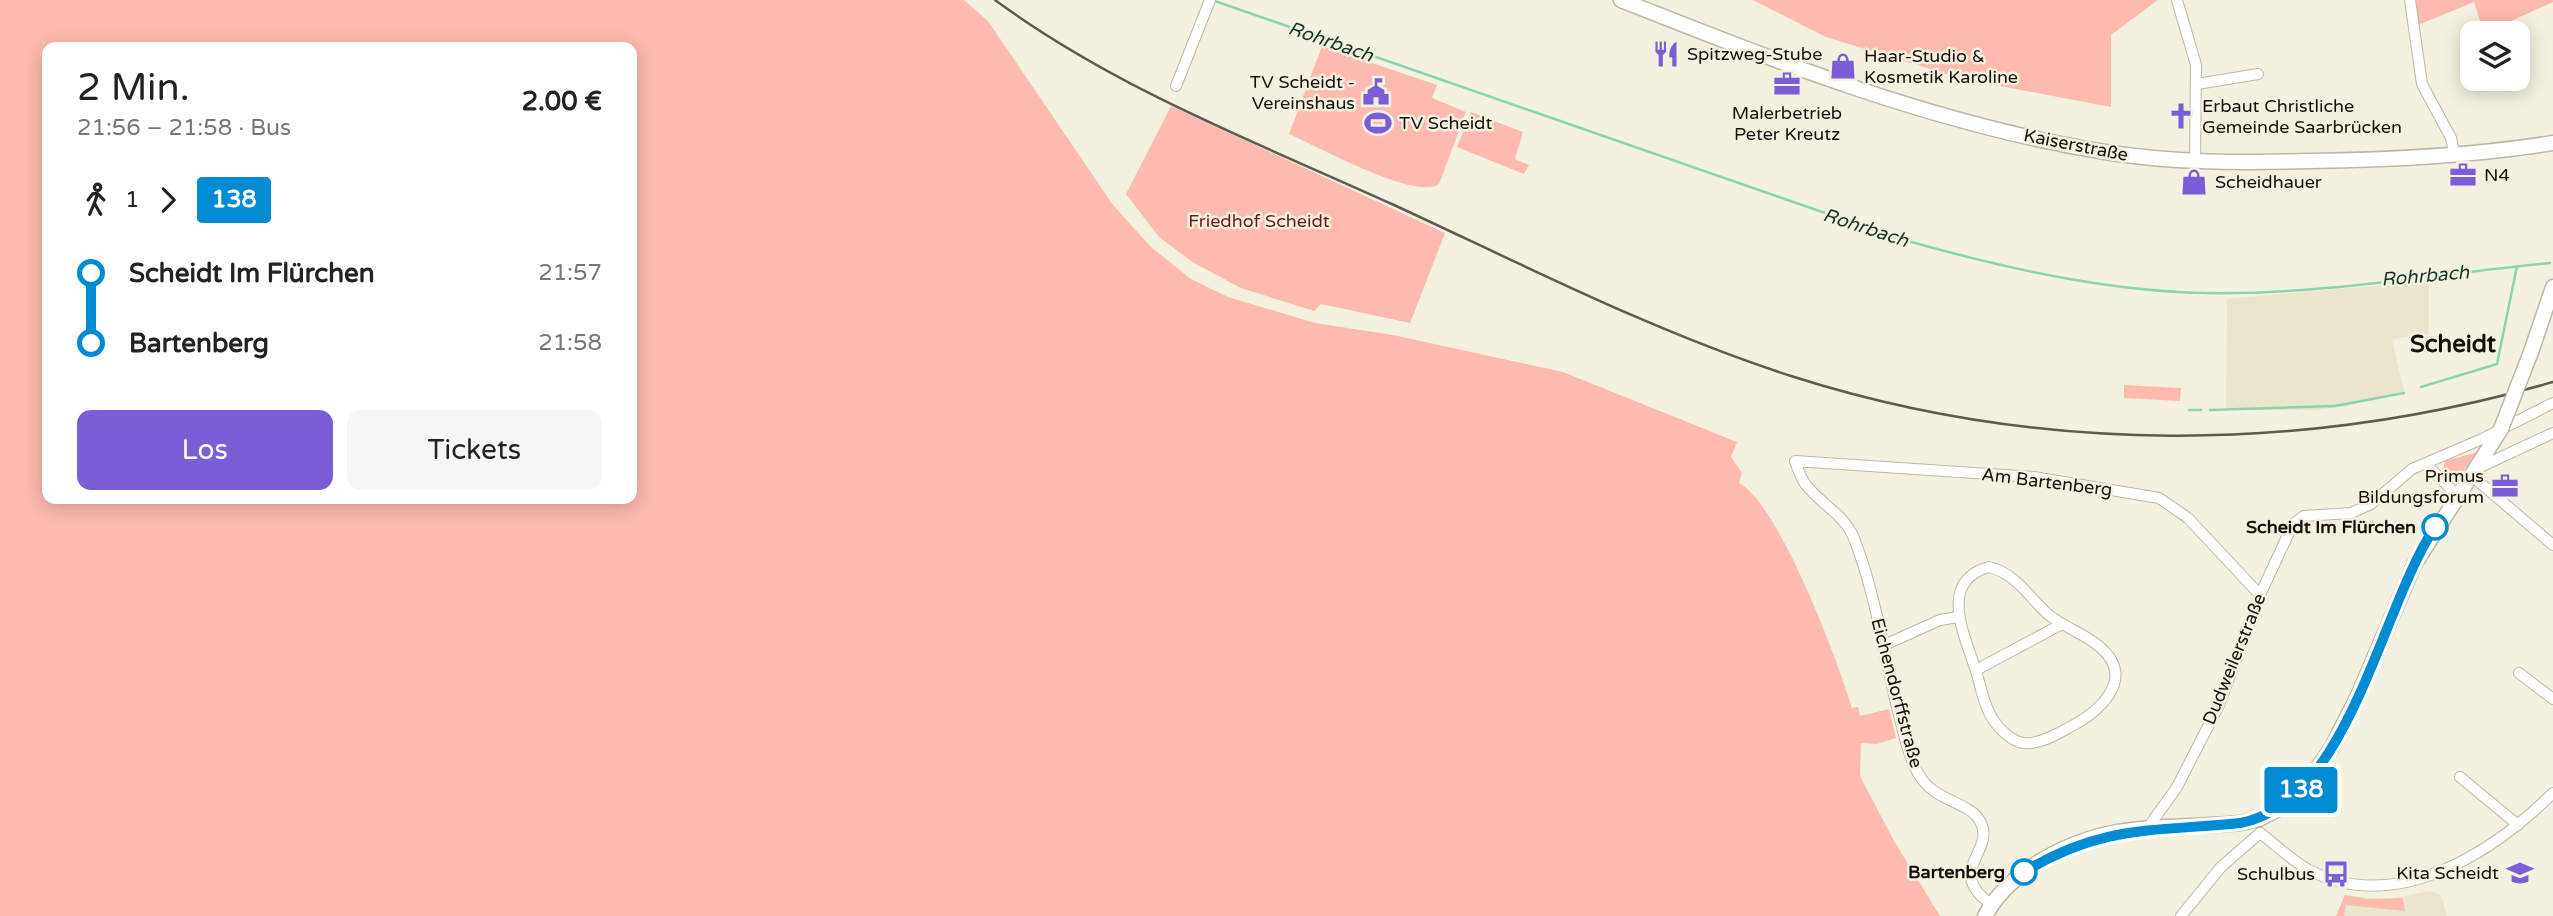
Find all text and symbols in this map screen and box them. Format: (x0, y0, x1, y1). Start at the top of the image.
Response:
water label: Rohrbach (1285, 17, 1376, 67)
map controls (2460, 21, 2530, 91)
button: layers (2460, 21, 2530, 91)
restaurant icon: Spitzweg-Stube (1651, 39, 1681, 69)
place label: Spitzweg-Stube (1687, 43, 1822, 65)
place label: Haar-Studio & Kosmetik Karoline (1864, 45, 2018, 88)
shop icon: Haar-Studio & Kosmetik Karoline (1828, 51, 1858, 81)
text: 2 Min. (77, 65, 190, 111)
office icon: Malerbetrieb Peter Kreutz (1772, 69, 1802, 99)
place label: TV Scheidt - Vereinshaus (1250, 71, 1355, 114)
public building icon: TV Scheidt - Vereinshaus (1361, 77, 1391, 107)
text: 2.00 € (522, 86, 602, 117)
place label: Erbaut Christliche Gemeinde Saarbrücken (2202, 95, 2402, 138)
church icon: Erbaut Christliche Gemeinde Saarbrücken (2166, 101, 2196, 131)
place label: Malerbetrieb Peter Kreutz (1732, 102, 1842, 145)
sports icon: TV Scheidt (1363, 108, 1393, 138)
place label: TV Scheidt (1399, 112, 1492, 134)
text: 21:56 – 21:58 · Bus (77, 114, 291, 142)
street label: Kaiserstraße (2022, 124, 2130, 166)
office icon: N4 (2448, 160, 2478, 190)
place label: N4 (2484, 164, 2510, 186)
shop icon: Scheidhauer (2179, 167, 2209, 197)
place label: Scheidhauer (2215, 171, 2322, 193)
icon: walk (77, 181, 115, 219)
icon: forward (149, 181, 187, 219)
text: 138 (211, 185, 257, 214)
text: 1 (125, 186, 139, 214)
water label: Rohrbach (1820, 204, 1911, 252)
park label: Friedhof Scheidt (1188, 210, 1330, 232)
text: Scheidt Im Flürchen (129, 258, 375, 289)
text: 21:57 (538, 259, 602, 287)
water label: Rohrbach (2380, 261, 2470, 291)
text: Bartenberg (129, 328, 269, 359)
text: 21:58 (538, 329, 602, 357)
district label: Scheidt (2410, 330, 2497, 359)
button: Los (77, 410, 333, 490)
button: Tickets (347, 410, 602, 490)
street label: Am Bartenberg (1980, 463, 2114, 501)
place label: Primus Bildungsforum (2358, 465, 2484, 508)
office icon: Primus Bildungsforum (2490, 471, 2520, 501)
marker: Scheidt Im Flürchen (2422, 514, 2448, 540)
place label: Scheidt Im Flürchen (2246, 516, 2416, 538)
street label: Dudweilerstraße (2198, 590, 2270, 728)
street label: Eichendorffstraße (1866, 616, 1928, 770)
line badge: 138 (2261, 767, 2341, 813)
text: 138 (2278, 775, 2324, 804)
school or university icon: Kita Scheidt (2505, 858, 2535, 888)
marker: Bartenberg (2011, 859, 2037, 885)
bus stop icon: Schulbus (2321, 859, 2351, 889)
place label: Bartenberg (1908, 861, 2005, 883)
place label: Kita Scheidt (2396, 862, 2499, 884)
place label: Schulbus (2237, 863, 2315, 885)

